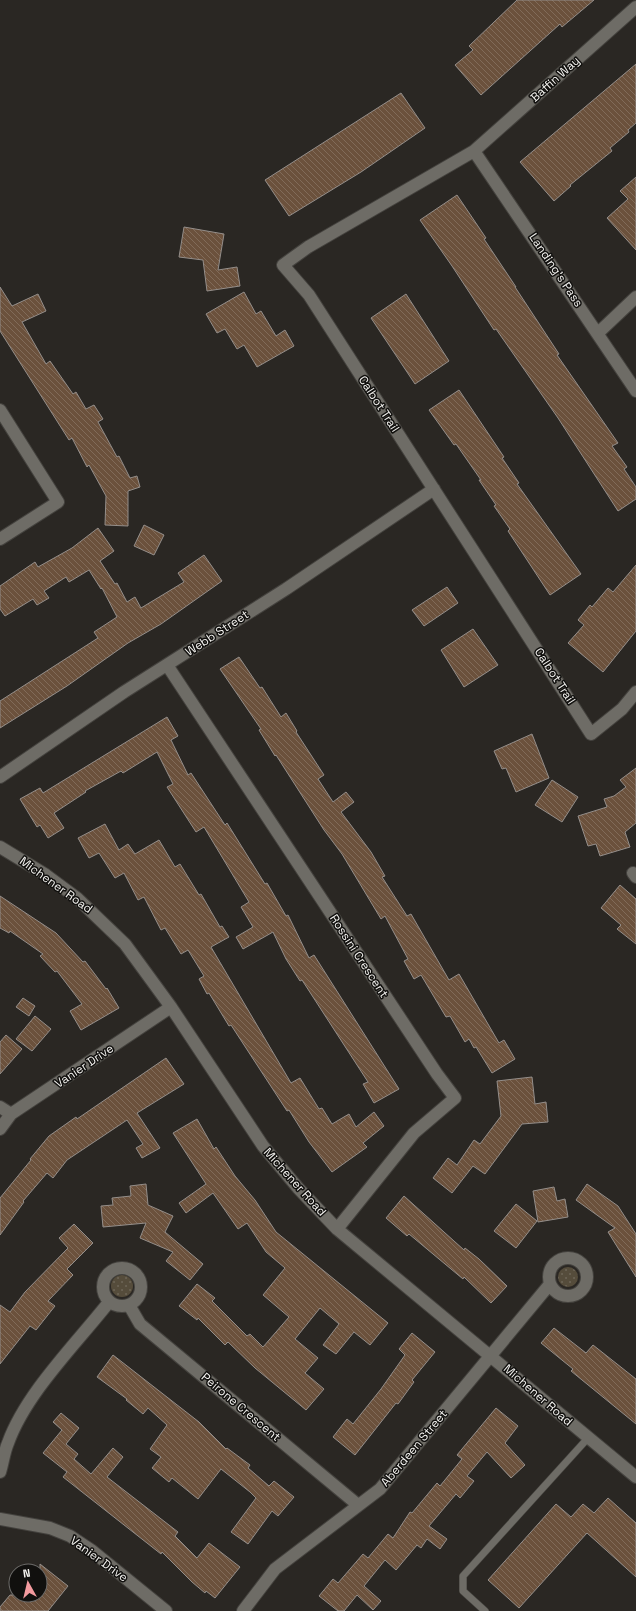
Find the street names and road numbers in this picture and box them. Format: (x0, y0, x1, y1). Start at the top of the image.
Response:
street label: Baffin Way (527, 53, 583, 105)
street label: Landing's Pass (525, 230, 587, 310)
street label: Calbot Trail (355, 373, 403, 435)
street label: Webb Street (182, 607, 252, 659)
street label: Calbot Trail (531, 645, 579, 707)
street label: Michener Road (16, 853, 96, 917)
street label: Rossini Crescent (326, 911, 392, 1001)
street label: Vanier Drive (51, 1040, 117, 1092)
street label: Michener Road (260, 1145, 330, 1219)
street label: Michener Road (500, 1361, 576, 1429)
street label: Peirone Crescent (198, 1369, 284, 1445)
street label: Aberdeen Street (377, 1406, 451, 1490)
street label: Vanier Drive (67, 1533, 131, 1585)

